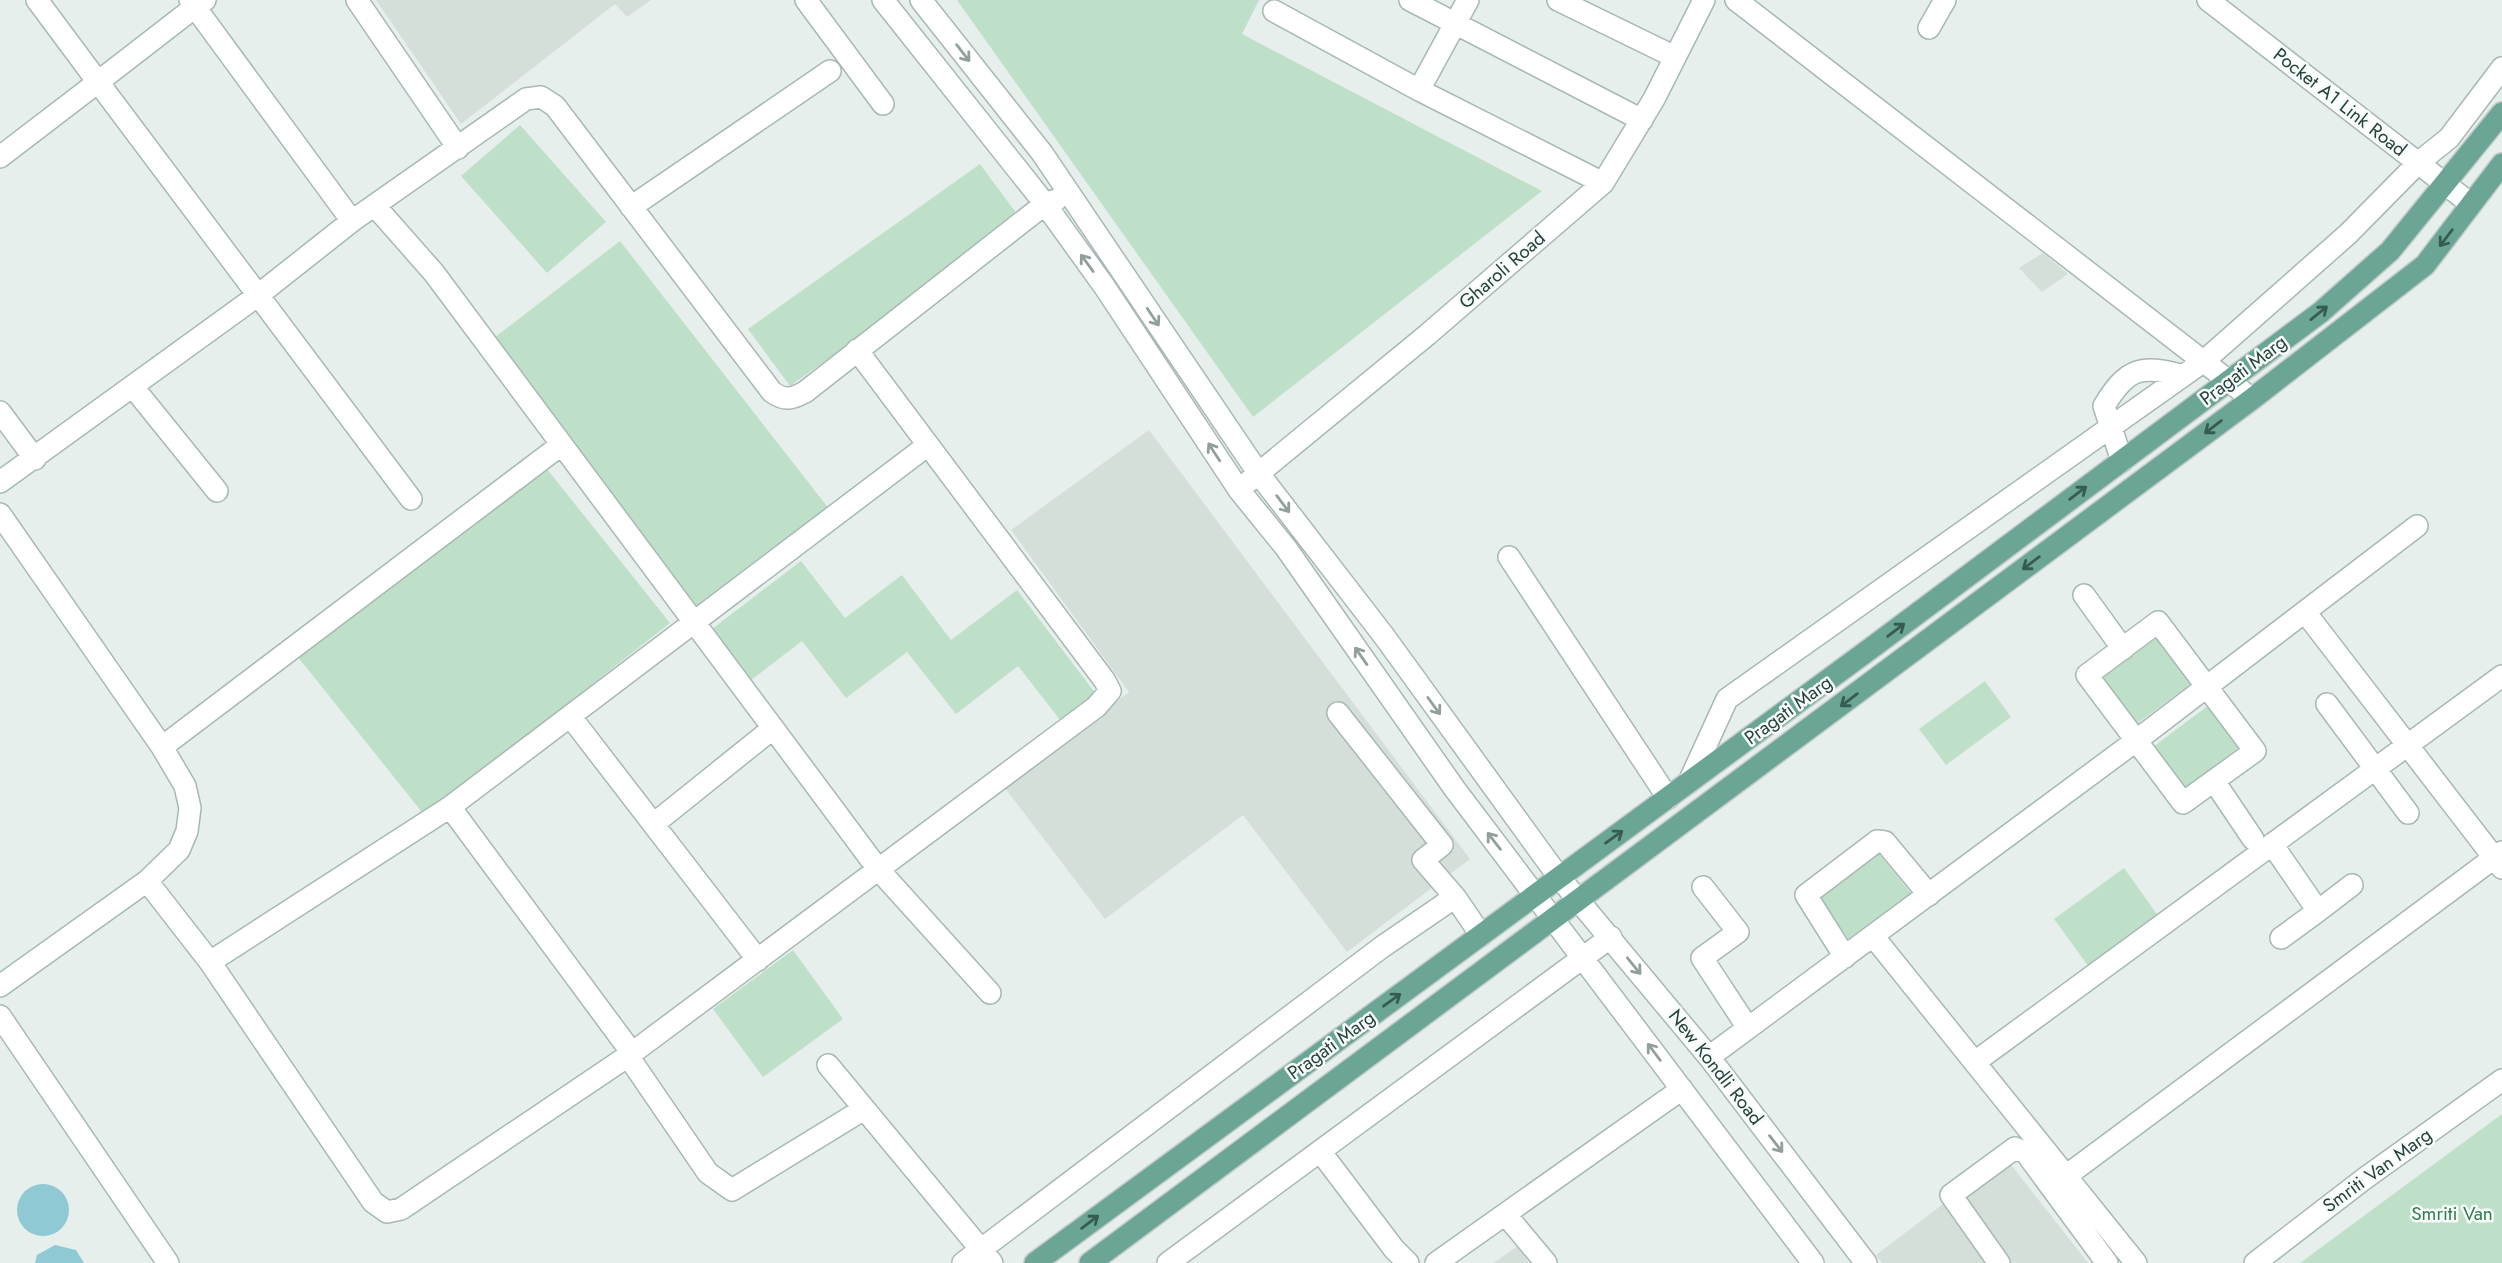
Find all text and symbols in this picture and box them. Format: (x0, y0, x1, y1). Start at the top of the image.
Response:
street label: Pocket A1 Link Road (2268, 41, 2412, 163)
one-way arrow (955, 44, 971, 62)
street label: Gharoli Road (1453, 225, 1551, 315)
one-way arrow (2439, 228, 2453, 247)
one-way arrow (1080, 254, 1095, 273)
one-way arrow (2310, 305, 2328, 320)
one-way arrow (1146, 307, 1160, 327)
street label: Pragati Marg (2194, 328, 2292, 412)
one-way arrow (2204, 420, 2223, 435)
one-way arrow (1206, 443, 1220, 463)
one-way arrow (2069, 486, 2087, 501)
one-way arrow (1275, 495, 1290, 513)
one-way arrow (2022, 556, 2041, 571)
one-way arrow (1887, 623, 1906, 638)
one-way arrow (1354, 647, 1368, 666)
street label: Pragati Marg (1739, 669, 1837, 751)
one-way arrow (1840, 692, 1859, 707)
one-way arrow (1427, 696, 1441, 715)
one-way arrow (1605, 830, 1624, 845)
one-way arrow (1487, 832, 1502, 851)
one-way arrow (1627, 956, 1642, 974)
one-way arrow (1382, 993, 1401, 1008)
street label: New Kondli Road (1662, 1003, 1770, 1131)
street label: Pragati Marg (1282, 1004, 1380, 1086)
one-way arrow (1647, 1043, 1662, 1062)
street label: Smriti Van Marg (2317, 1121, 2437, 1219)
one-way arrow (1768, 1134, 1783, 1152)
park label: Smriti Van (2411, 1200, 2493, 1227)
one-way arrow (1080, 1215, 1099, 1229)

